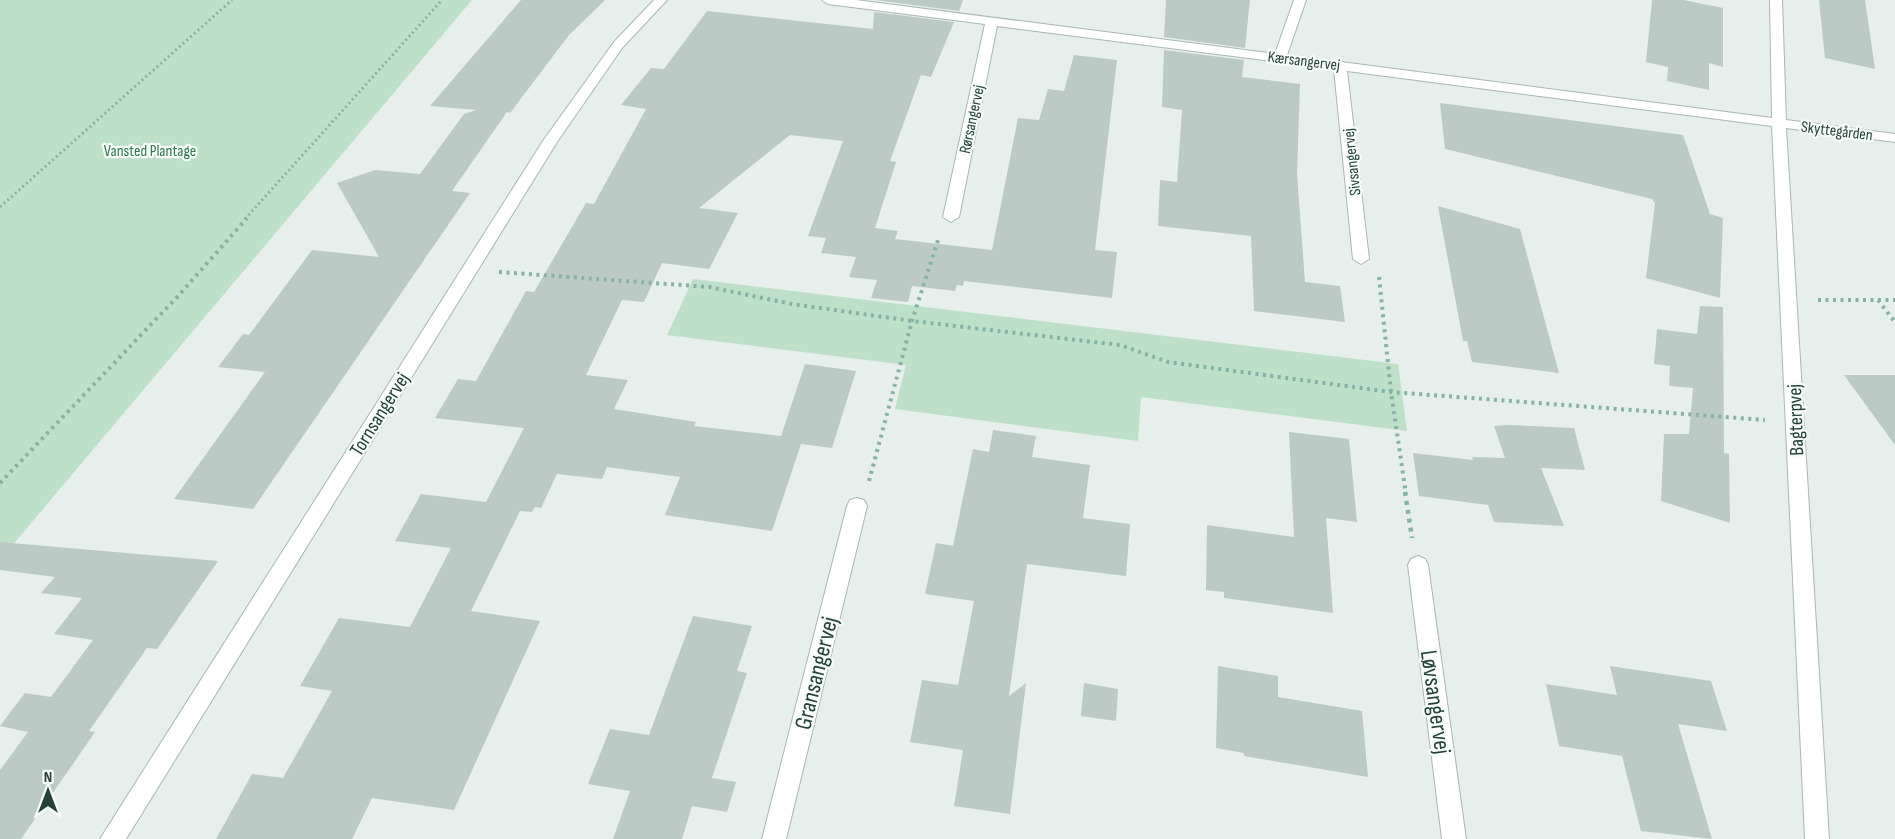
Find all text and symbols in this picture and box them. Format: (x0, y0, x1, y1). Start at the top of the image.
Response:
street label: Kærsangervej (1267, 48, 1341, 75)
street label: Rørsangervej (956, 83, 989, 155)
street label: Skyttegården (1800, 118, 1874, 145)
street label: Sivsangervej (1340, 127, 1365, 196)
park label: Vansted Plantage (104, 142, 196, 161)
street label: Tornsangervej (345, 368, 415, 461)
street label: Bagterpvej (1783, 384, 1809, 456)
street label: Gransangervej (788, 614, 845, 733)
street label: Løvsangervej (1414, 648, 1457, 756)
north arrow (18, 761, 78, 821)
text: N (44, 768, 52, 787)

